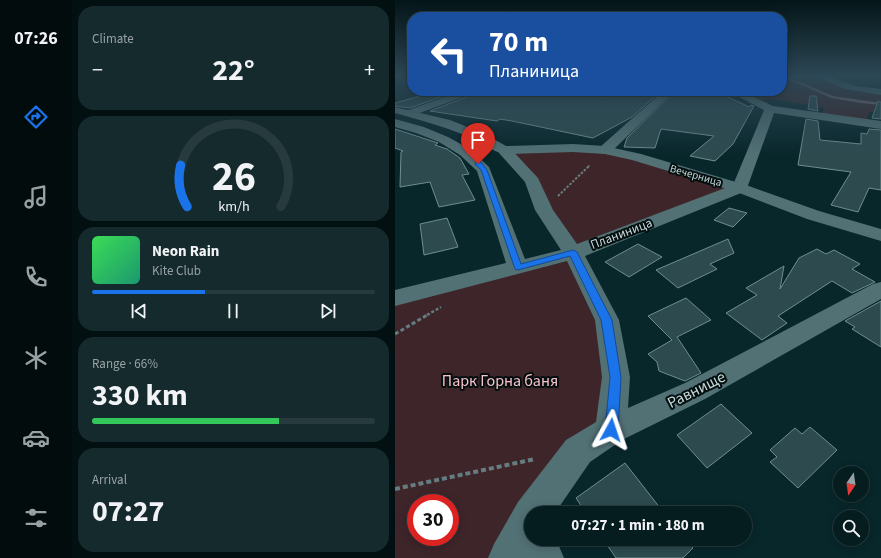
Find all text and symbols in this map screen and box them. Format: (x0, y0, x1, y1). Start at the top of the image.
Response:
text: 70 m (489, 22, 548, 62)
text: 07:26 (14, 26, 58, 51)
icon: left (423, 28, 475, 80)
text: Climate (92, 30, 134, 48)
text: 22° (212, 49, 255, 92)
text: − (92, 54, 103, 86)
text: + (364, 54, 375, 86)
text: Планиница (489, 59, 579, 84)
icon: directions (22, 103, 50, 131)
pin (461, 123, 495, 164)
icon: arrive (467, 129, 489, 151)
text: 26 (212, 146, 255, 206)
street label: Вечерница (668, 161, 724, 190)
icon: music (22, 183, 50, 211)
text: km/h (218, 195, 249, 216)
street label: Планиница (588, 214, 655, 254)
text: Neon Rain (152, 241, 219, 262)
text: Kite Club (152, 262, 201, 280)
icon: phone (22, 263, 50, 291)
icon: previous (128, 300, 150, 322)
icon: pause (222, 300, 244, 322)
icon: next (317, 300, 339, 322)
icon: climate (22, 344, 50, 372)
text: Range · 66% (92, 355, 158, 373)
street label: Равнище (664, 366, 729, 414)
park label: Парк Горна баня (442, 370, 558, 392)
text: 330 km (92, 374, 188, 417)
position arrow (590, 409, 632, 451)
icon: car (22, 424, 50, 452)
north arrow (833, 466, 869, 502)
map controls (833, 466, 869, 546)
text: Arrival (92, 471, 127, 489)
text: 07:27 (92, 490, 164, 533)
speed limit sign: 30 (407, 494, 459, 546)
icon: filters (22, 504, 50, 532)
button: search (833, 510, 869, 546)
text: 07:27 · 1 min · 180 m (571, 515, 705, 536)

